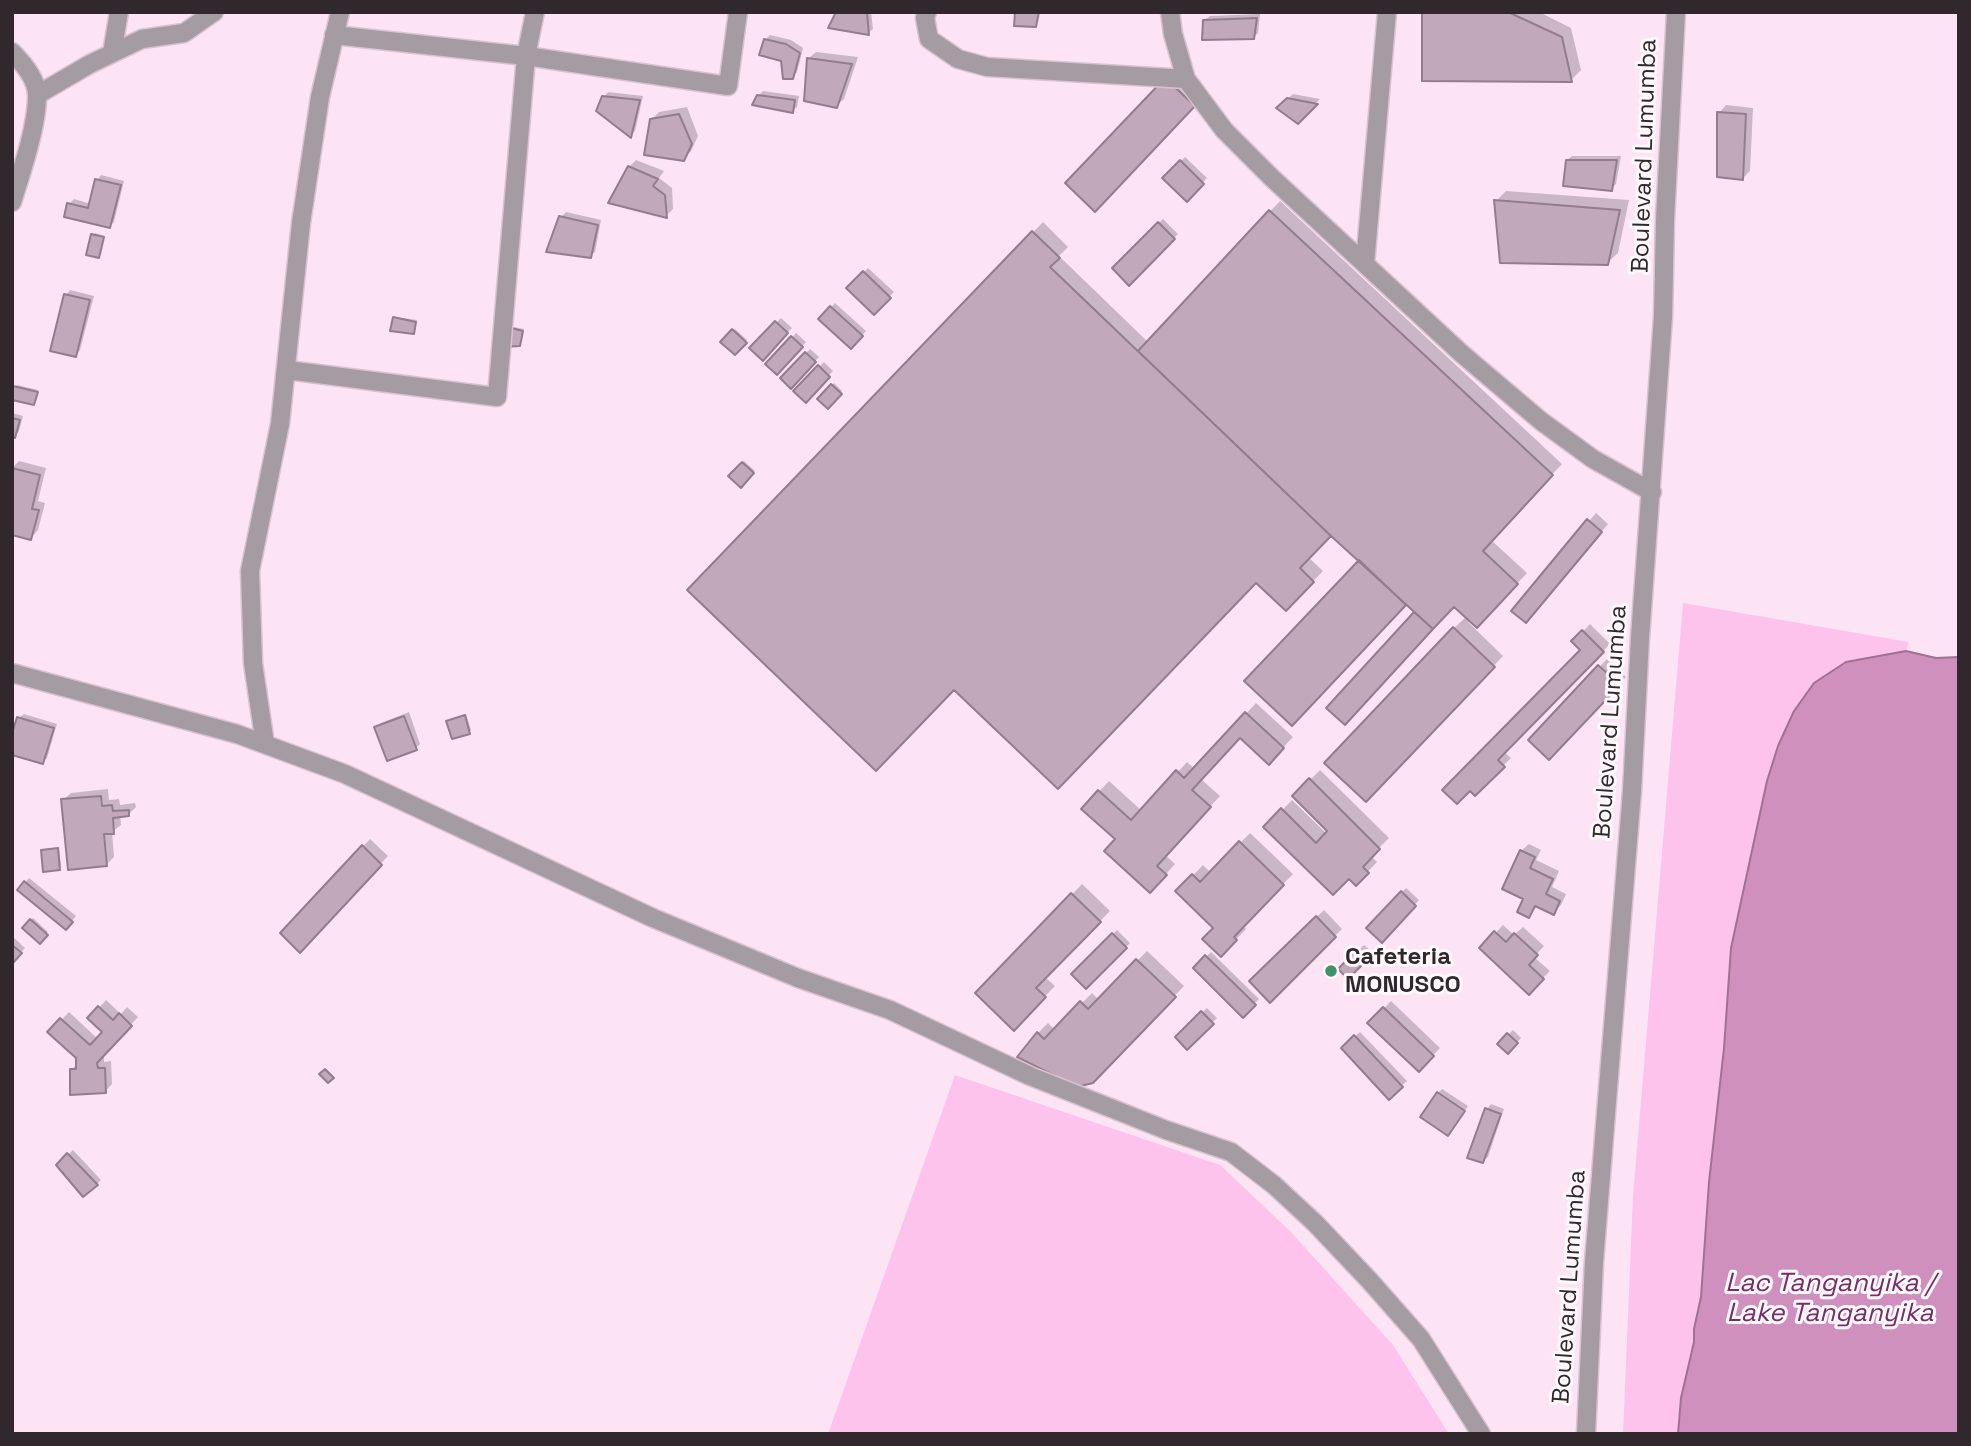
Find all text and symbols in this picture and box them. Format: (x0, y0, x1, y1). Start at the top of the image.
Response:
street label: Boulevard Lumumba (1627, 38, 1663, 274)
street label: Boulevard Lumumba (1588, 604, 1634, 840)
place label: Cafeteria MONUSCO (1345, 943, 1461, 999)
marker: Cafeteria MONUSCO (1323, 963, 1339, 979)
street label: Boulevard Lumumba (1547, 1169, 1593, 1405)
water label: Lac Tanganyika / Lake Tanganyika (1725, 1268, 1935, 1330)

